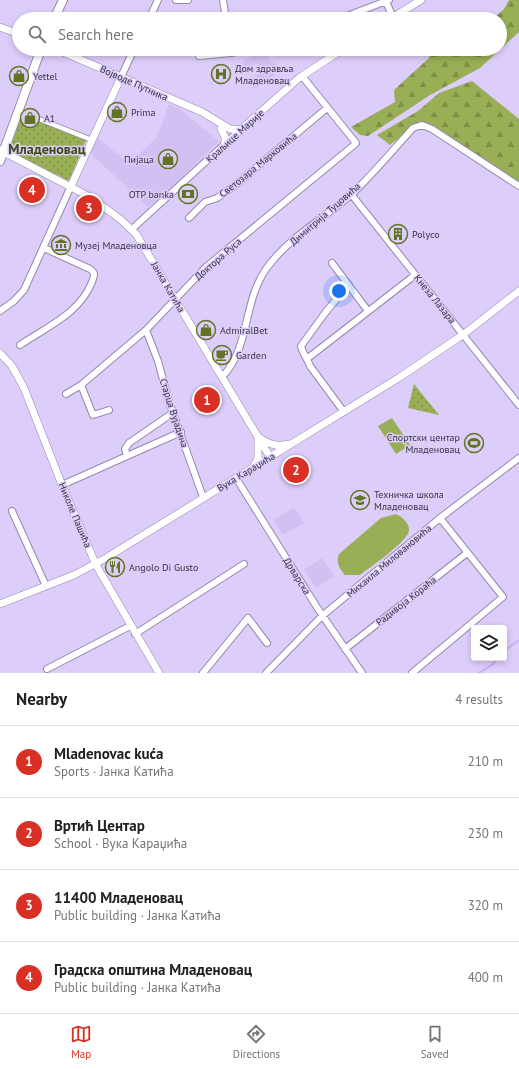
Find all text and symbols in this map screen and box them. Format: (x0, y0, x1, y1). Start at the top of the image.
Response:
search box (12, 12, 507, 56)
icon: search (26, 23, 48, 45)
text: Search here (58, 25, 134, 44)
street label: Војводе Путника (98, 62, 170, 104)
place label: Дом здравља Младеновац (235, 62, 293, 87)
hospital icon: Дом здравља Младеновац (210, 63, 232, 85)
shop icon: Yettel (8, 65, 30, 87)
place label: Yettel (33, 70, 58, 83)
shop icon: Prima (106, 101, 128, 123)
place label: Prima (131, 106, 155, 119)
street label: Краљице Марије (203, 106, 267, 166)
shop icon: A1 (19, 107, 41, 129)
place label: A1 (44, 112, 55, 125)
street label: Светозара Марковића (216, 130, 300, 200)
district label: Младеновац (8, 140, 86, 158)
shop icon: Пијаца (157, 148, 179, 170)
place label: Пијаца (124, 153, 154, 166)
pin: 4 (19, 175, 45, 205)
street label: Димитрија Туцовића (287, 180, 363, 248)
bank icon: OTP banka (177, 183, 199, 205)
place label: OTP banka (129, 188, 174, 201)
pin: 3 (76, 193, 102, 223)
building icon: Polyco (387, 223, 409, 245)
place label: Polyco (412, 228, 440, 241)
museum icon: Музеј Младеновца (50, 234, 72, 256)
street label: Доктора Руса (192, 235, 244, 283)
place label: Музеј Младеновца (75, 239, 157, 252)
street label: Јанка Катића (148, 258, 188, 315)
street label: Кнеза Лазара (411, 272, 459, 326)
your location (329, 281, 349, 301)
shop icon: AdmiralBet (195, 319, 217, 341)
place label: AdmiralBet (220, 324, 268, 337)
cafe icon: Garden (211, 344, 233, 366)
place label: Garden (236, 349, 266, 362)
street label: Старца Вујадина (157, 377, 191, 449)
pin: 1 (194, 385, 220, 415)
place label: Спортски центар Младеновац (387, 431, 461, 456)
sports icon: Спортски центар Младеновац (463, 432, 485, 454)
street label: Вука Караџића (215, 450, 277, 494)
pin: 2 (283, 455, 309, 485)
street label: Николе Пашића (55, 480, 95, 550)
place label: Техничка школа Младеновац (374, 488, 444, 513)
school or university icon: Техничка школа Младеновац (349, 489, 371, 511)
street label: Михаила Миловановића (344, 522, 434, 600)
street label: Дрварска (280, 555, 314, 597)
restaurant icon: Angolo Di Gusto (104, 556, 126, 578)
place label: Angolo Di Gusto (129, 561, 198, 574)
street label: Радивоја Кораћа (373, 573, 439, 629)
map controls (471, 625, 507, 661)
button: layers (471, 625, 507, 661)
text: Nearby (16, 688, 67, 710)
text: 4 results (455, 691, 503, 708)
text: Mladenovac kuća (54, 744, 164, 763)
text: 1 (25, 753, 33, 770)
text: 210 m (468, 753, 503, 770)
text: Sports · Јанка Катића (54, 763, 174, 780)
text: Вртић Центар (54, 816, 145, 835)
text: 2 (25, 825, 33, 842)
text: 230 m (468, 825, 503, 842)
text: School · Вука Караџића (54, 835, 187, 852)
text: 11400 Младеновац (54, 888, 183, 907)
text: 3 (25, 897, 33, 914)
text: 320 m (468, 897, 503, 914)
text: Public building · Јанка Катића (54, 907, 221, 924)
text: Градска општина Младеновац (54, 960, 252, 979)
text: 4 (25, 969, 33, 986)
text: 400 m (468, 969, 503, 986)
text: Public building · Јанка Катића (54, 979, 221, 996)
tab: Map (70, 1023, 92, 1061)
tab: Directions (233, 1023, 280, 1061)
tab: Saved (421, 1023, 449, 1061)

